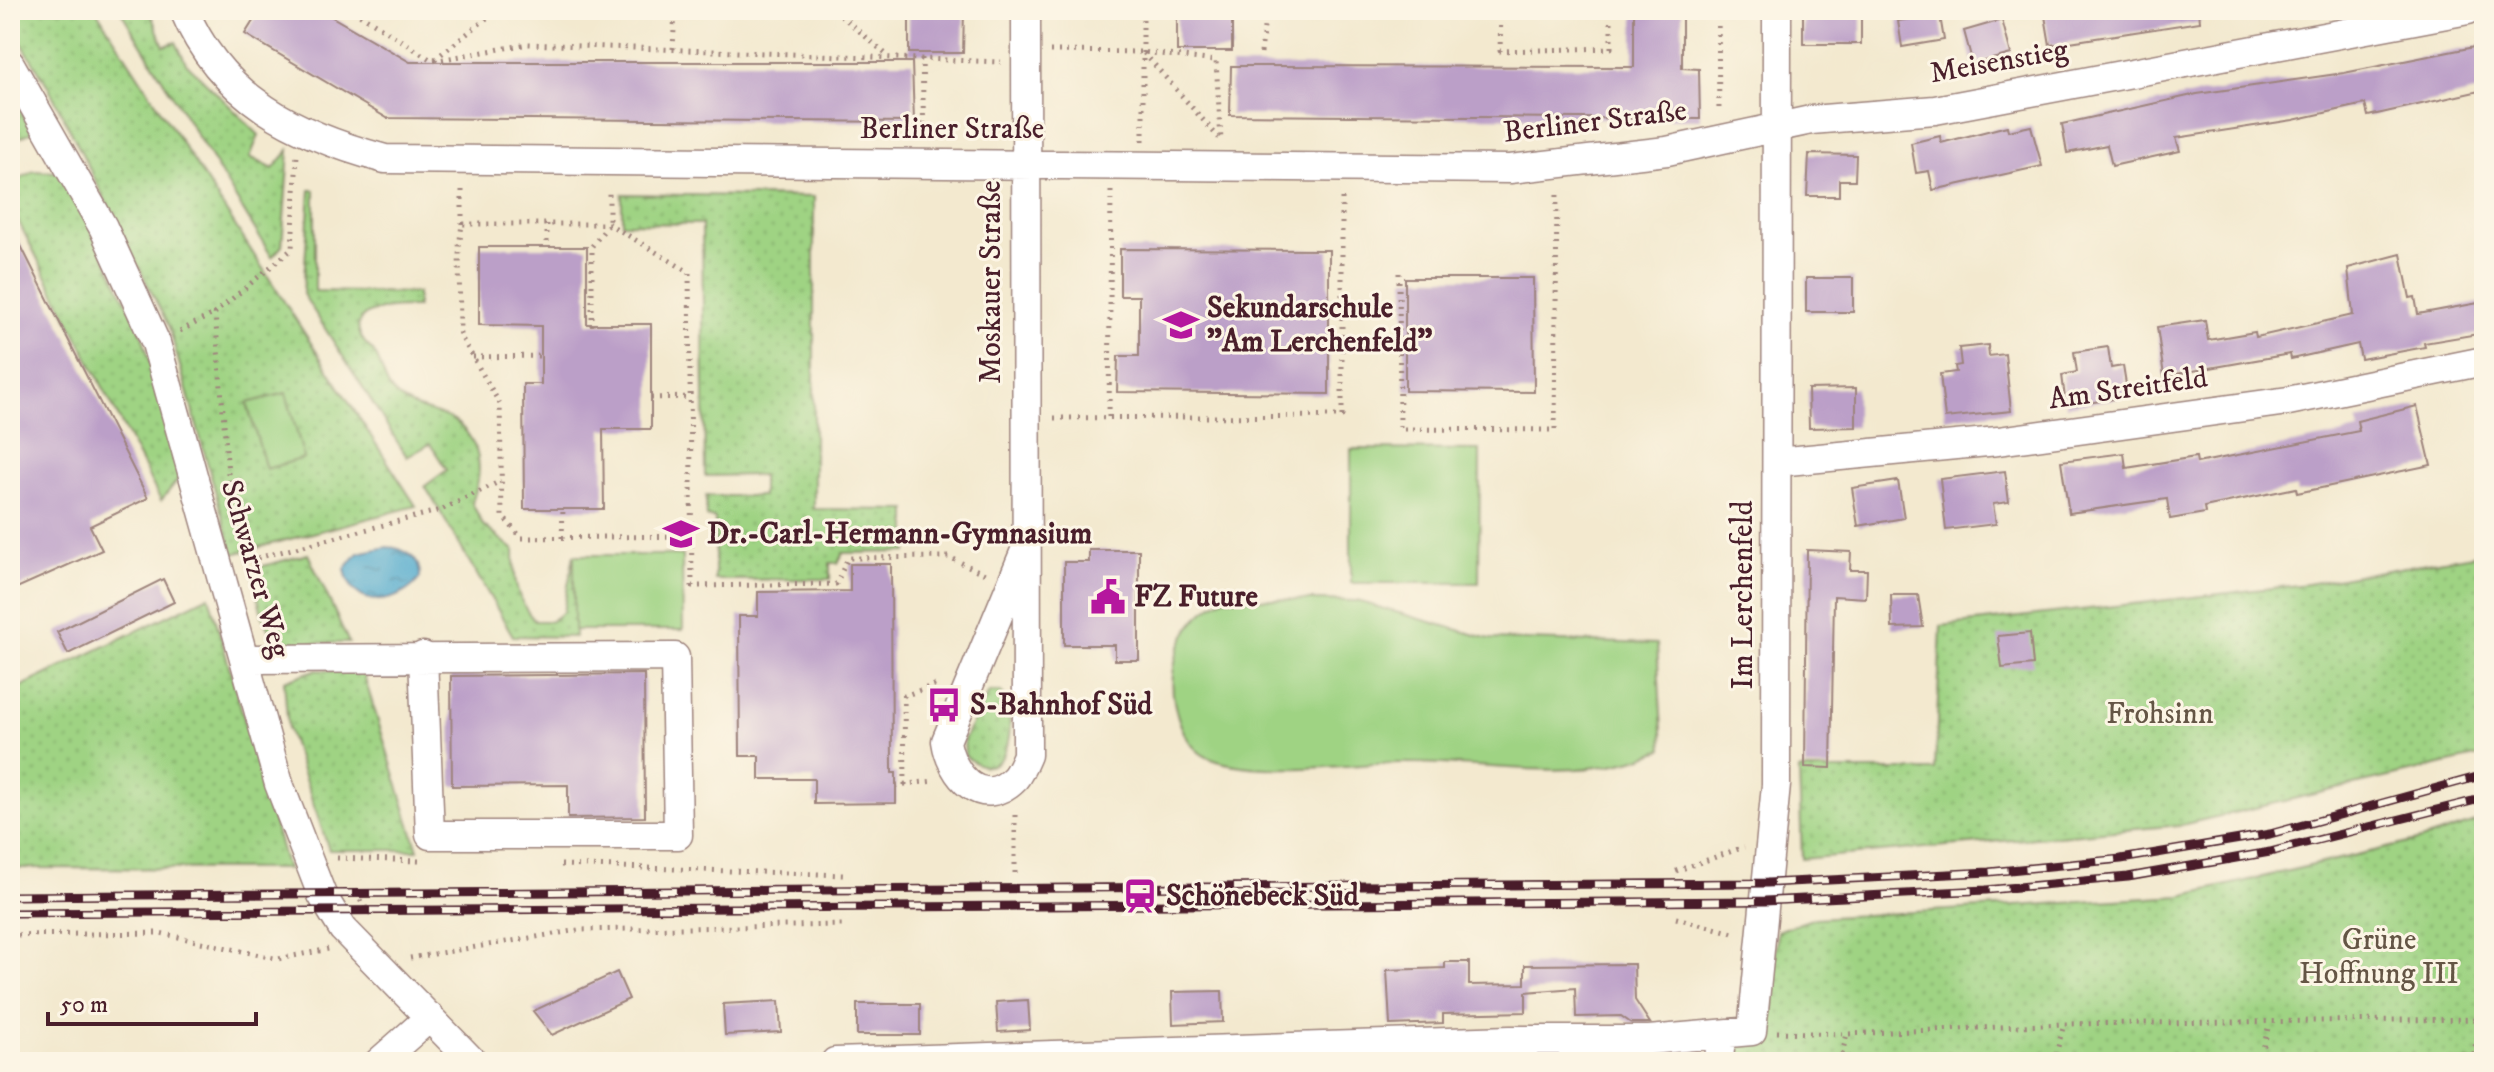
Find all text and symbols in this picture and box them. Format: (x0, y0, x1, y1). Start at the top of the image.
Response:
street label: Meisenstieg (1927, 32, 2071, 92)
street label: Berliner Straße (1501, 92, 1689, 152)
street label: Berliner Straße (860, 111, 1044, 148)
street label: Moskauer Straße (973, 180, 1010, 384)
place label: Sekundarschule "Am Lerchenfeld" (1207, 290, 1433, 361)
school or university icon: Sekundarschule "Am Lerchenfeld" (1162, 306, 1200, 344)
street label: Am Streitfeld (2046, 360, 2210, 418)
street label: Schwarzer Weg (212, 476, 298, 663)
street label: Im Lerchenfeld (1725, 501, 1762, 689)
school or university icon: Dr.-Carl-Hermann-Gymnasium (662, 515, 700, 553)
place label: Dr.-Carl-Hermann-Gymnasium (707, 516, 1093, 553)
public building icon: FZ Future (1089, 578, 1127, 616)
place label: FZ Future (1134, 579, 1258, 616)
bus stop icon: S-Bahnhof Süd (925, 686, 963, 724)
place label: S-Bahnhof Süd (970, 687, 1153, 724)
park label: Frohsinn (2106, 696, 2214, 733)
station icon: Schönebeck Süd (1121, 877, 1159, 915)
place label: Schönebeck Süd (1166, 878, 1360, 915)
park label: Grüne Hoffnung III (2299, 922, 2459, 993)
scale bar (48, 976, 256, 1026)
text: 50 m (60, 990, 108, 1020)

